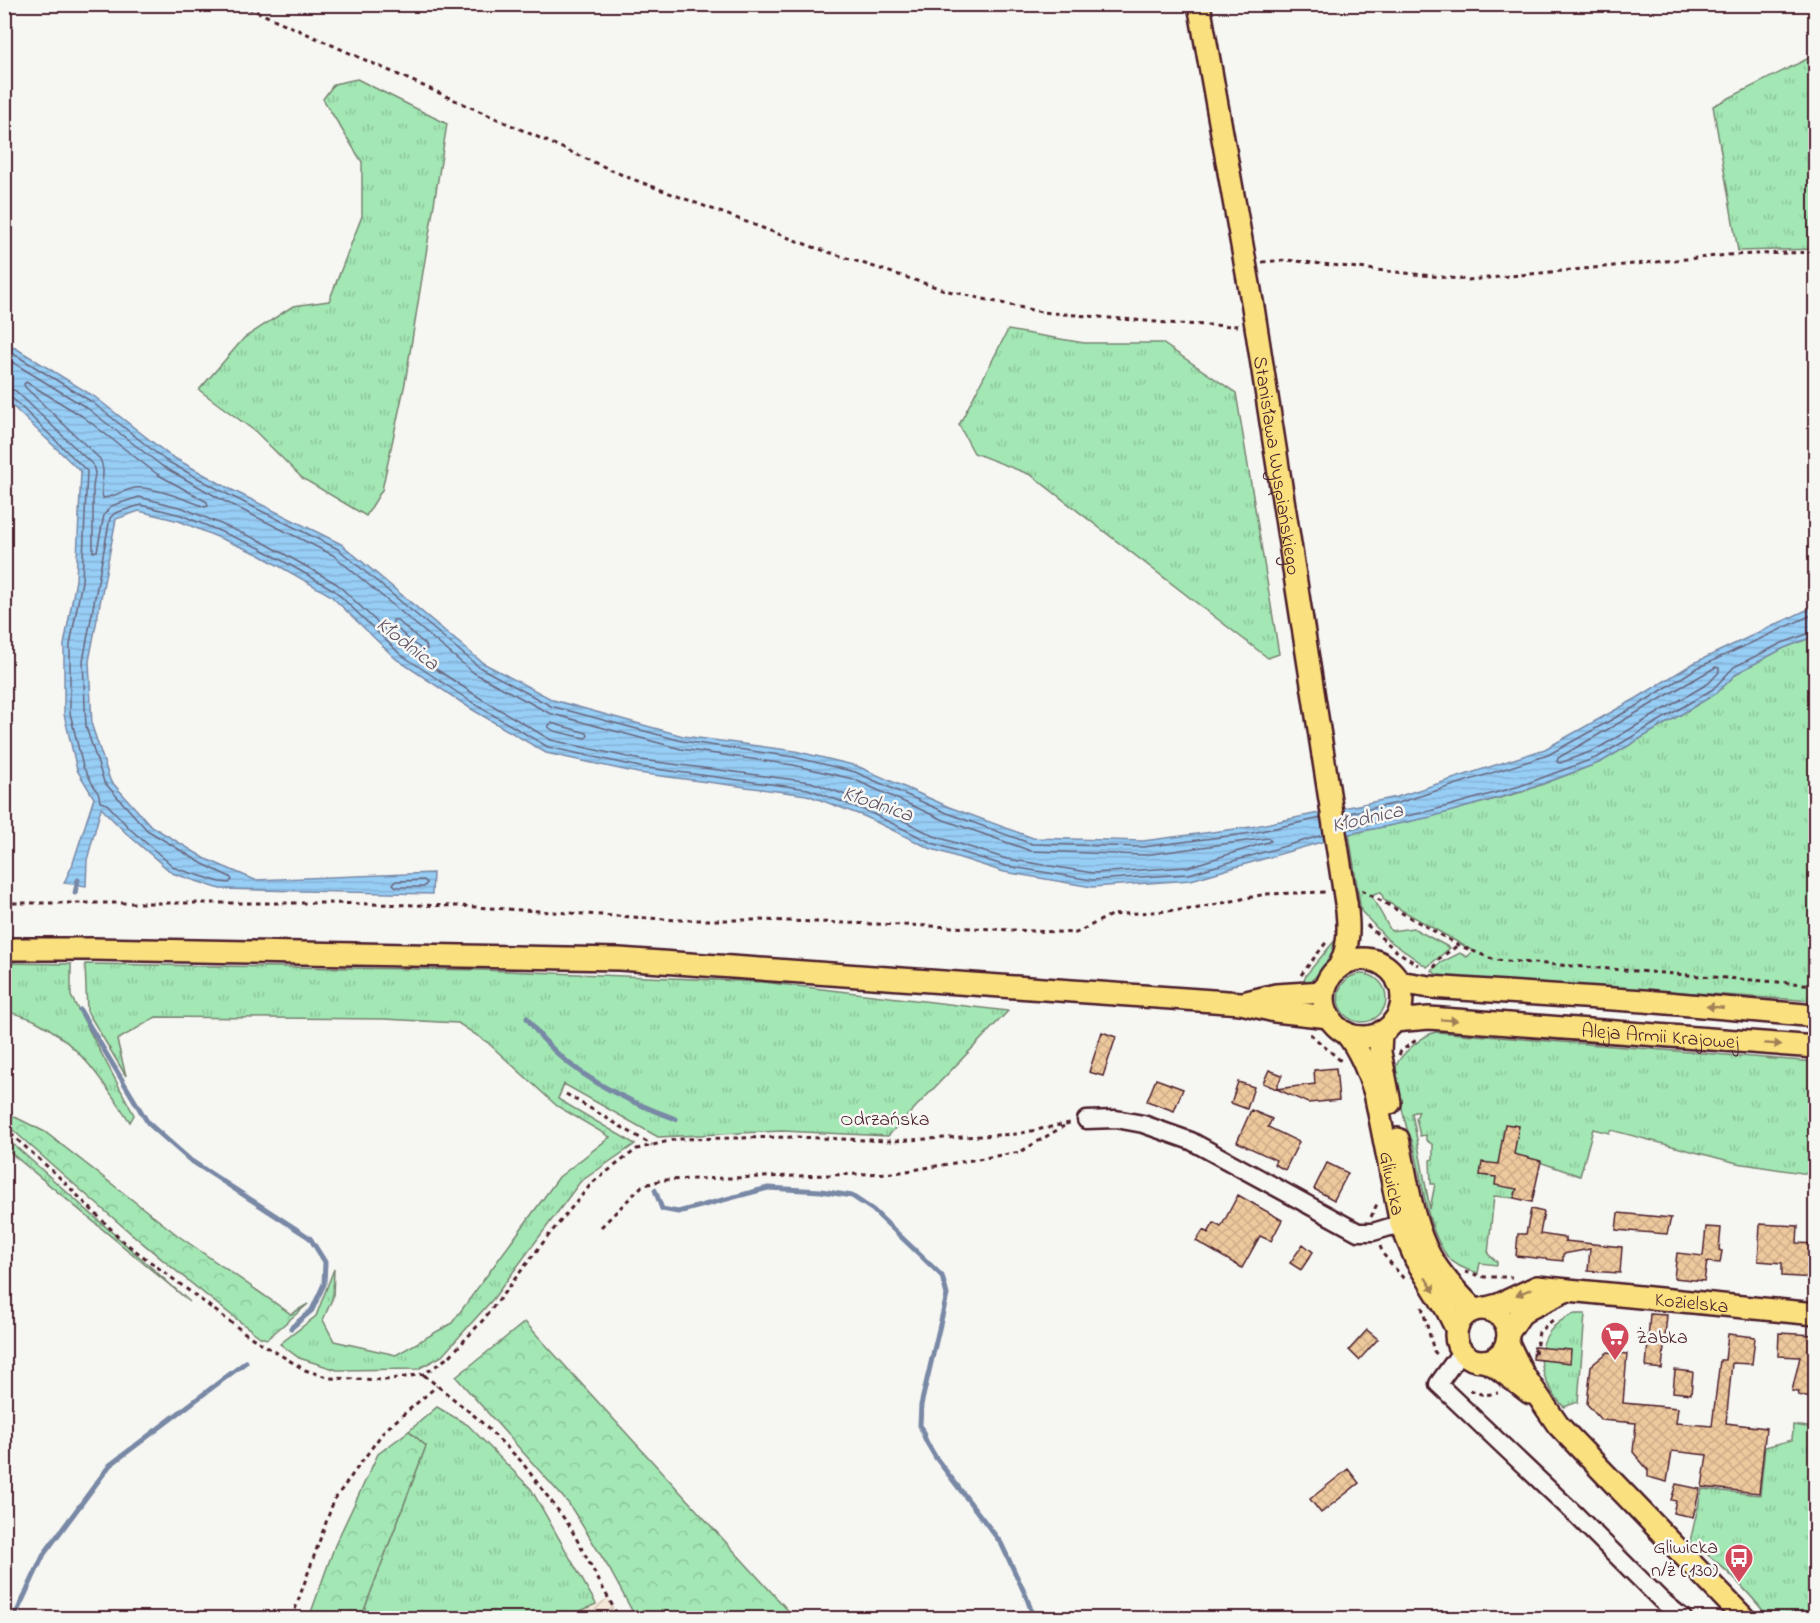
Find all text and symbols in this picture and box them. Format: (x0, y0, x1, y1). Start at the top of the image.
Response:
street label: Stanisława Wyspiańskiego (1244, 354, 1307, 577)
water label: Kłodnica (369, 610, 445, 679)
water label: Kłodnica (838, 779, 917, 831)
water label: Kłodnica (1329, 796, 1407, 842)
one-way arrow (1706, 1003, 1725, 1012)
one-way arrow (1440, 1015, 1459, 1024)
street label: Aleja Armii Krajowej (1580, 1017, 1741, 1058)
one-way arrow (1763, 1039, 1782, 1049)
street label: Odrzańska (840, 1106, 930, 1135)
street label: Gliwicka (1370, 1149, 1411, 1218)
one-way arrow (1425, 1276, 1436, 1293)
street label: Kozielska (1653, 1286, 1730, 1322)
one-way arrow (1515, 1287, 1533, 1297)
supermarket icon: Żabka (1599, 1320, 1631, 1362)
place label: Żabka (1636, 1324, 1688, 1353)
place label: Gliwicka n/ż (130) (1651, 1534, 1718, 1586)
bus stop icon: Gliwicka n/ż (130) (1723, 1542, 1755, 1584)

